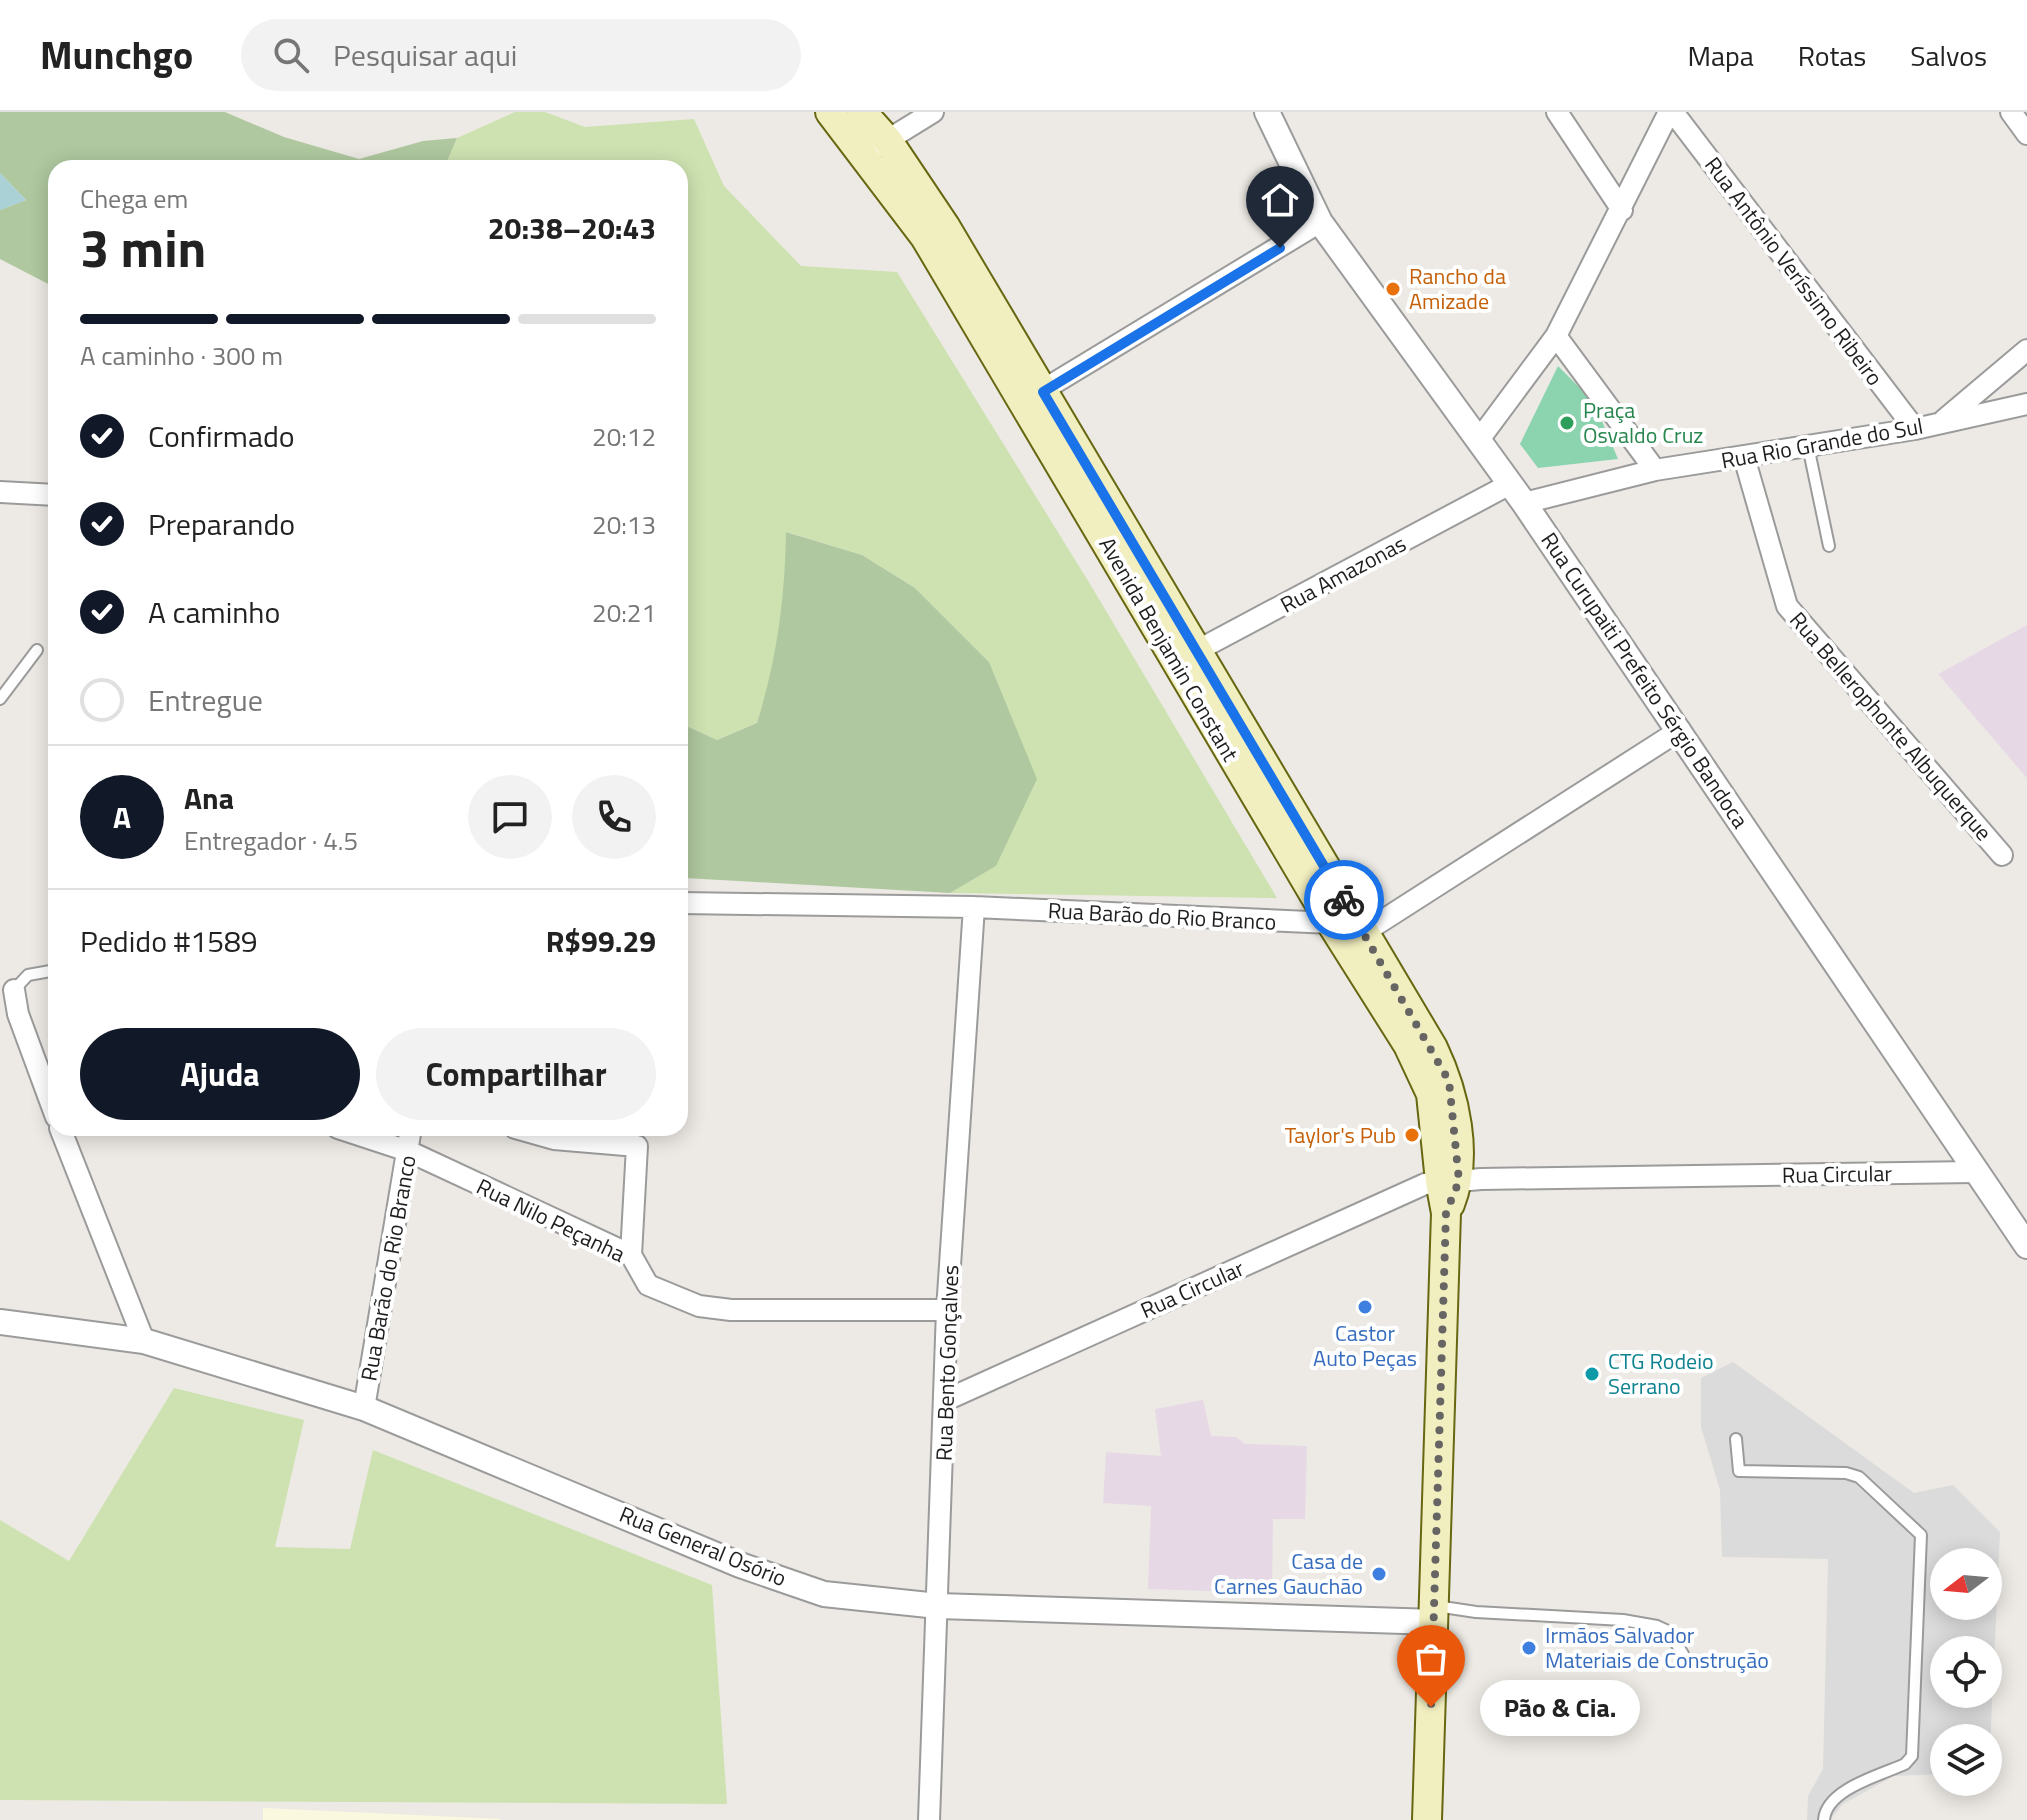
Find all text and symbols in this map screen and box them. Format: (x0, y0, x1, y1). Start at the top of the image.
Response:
search box (241, 19, 801, 91)
text: Munchgo (40, 26, 193, 84)
text: Pesquisar aqui (333, 32, 517, 78)
icon: search (269, 33, 313, 77)
text: Mapa (1687, 34, 1754, 77)
text: Rotas (1798, 34, 1866, 77)
text: Salvos (1910, 34, 1987, 77)
street label: Rua Antônio Veríssimo Ribeiro (1696, 149, 1892, 393)
pin (1246, 166, 1314, 248)
icon: home (1258, 178, 1302, 222)
text: Chega em (80, 179, 188, 218)
text: 20:38–20:43 (488, 205, 656, 251)
text: 3 min (80, 208, 206, 287)
place label: Rancho da Amizade (1409, 259, 1506, 318)
marker: Rancho da Amizade (1384, 280, 1402, 298)
text: A caminho · 300 m (80, 336, 283, 375)
place label: Praça Osvaldo Cruz (1583, 393, 1703, 452)
street label: Rua Rio Grande do Sul (1718, 409, 1926, 477)
text: Confirmado (148, 413, 295, 459)
icon: check (80, 414, 124, 458)
marker: Praça Osvaldo Cruz (1558, 414, 1576, 432)
text: 20:12 (592, 417, 656, 456)
text: Preparando (148, 501, 295, 547)
icon: check (80, 502, 124, 546)
text: 20:13 (592, 505, 656, 544)
street label: Rua Curupaiti Prefeito Sérgio Bandoca (1533, 525, 1757, 835)
street label: Rua Amazonas (1274, 527, 1412, 621)
street label: Avenida Benjamin Constant (1091, 530, 1247, 768)
text: A caminho (148, 589, 280, 635)
icon: check (80, 590, 124, 634)
text: 20:21 (592, 593, 656, 632)
street label: Rua Bellerophonte Albuquerque (1782, 604, 2000, 848)
text: Entregue (148, 677, 263, 723)
text: Ana (184, 775, 234, 821)
button: chat (468, 775, 552, 859)
button: phone (572, 775, 656, 859)
text: A (113, 794, 131, 840)
text: Entregador · 4.5 (184, 821, 358, 860)
courier (1304, 860, 1384, 940)
icon: bike (1322, 878, 1366, 922)
street label: Rua Barão do Rio Branco (1047, 893, 1277, 939)
text: Pedido #1589 (80, 918, 258, 964)
text: R$99.29 (546, 918, 656, 964)
button: Ajuda (80, 1028, 360, 1120)
button: Compartilhar (376, 1028, 656, 1120)
place label: Taylor's Pub (1285, 1118, 1396, 1152)
marker: Taylor's Pub (1403, 1126, 1421, 1144)
street label: Rua Barão do Rio Branco (351, 1152, 425, 1384)
street label: Rua Circular (1782, 1156, 1893, 1192)
street label: Rua Nilo Peçanha (471, 1169, 631, 1271)
street label: Rua Circular (1135, 1251, 1250, 1327)
street label: Rua Bento Gonçalves (927, 1264, 967, 1462)
marker: Castor Auto Peças (1356, 1298, 1374, 1316)
place label: Castor Auto Peças (1313, 1316, 1417, 1375)
place label: CTG Rodeio Serrano (1608, 1344, 1714, 1403)
marker: CTG Rodeio Serrano (1583, 1365, 1601, 1383)
street label: Rua General Osório (614, 1497, 792, 1595)
place label: Casa de Carnes Gauchão (1214, 1544, 1363, 1603)
north arrow (1930, 1548, 2002, 1620)
map controls (1930, 1548, 2002, 1796)
marker: Casa de Carnes Gauchão (1370, 1565, 1388, 1583)
place label: Irmãos Salvador Materiais de Construção (1545, 1618, 1769, 1677)
pin (1397, 1625, 1465, 1707)
button: locate (1930, 1636, 2002, 1708)
icon: bag (1409, 1637, 1453, 1681)
marker: Irmãos Salvador Materiais de Construção (1520, 1639, 1538, 1657)
callout: Pão & Cia. (1479, 1679, 1639, 1735)
text: Pão & Cia. (1504, 1688, 1616, 1727)
button: layers (1930, 1724, 2002, 1796)

